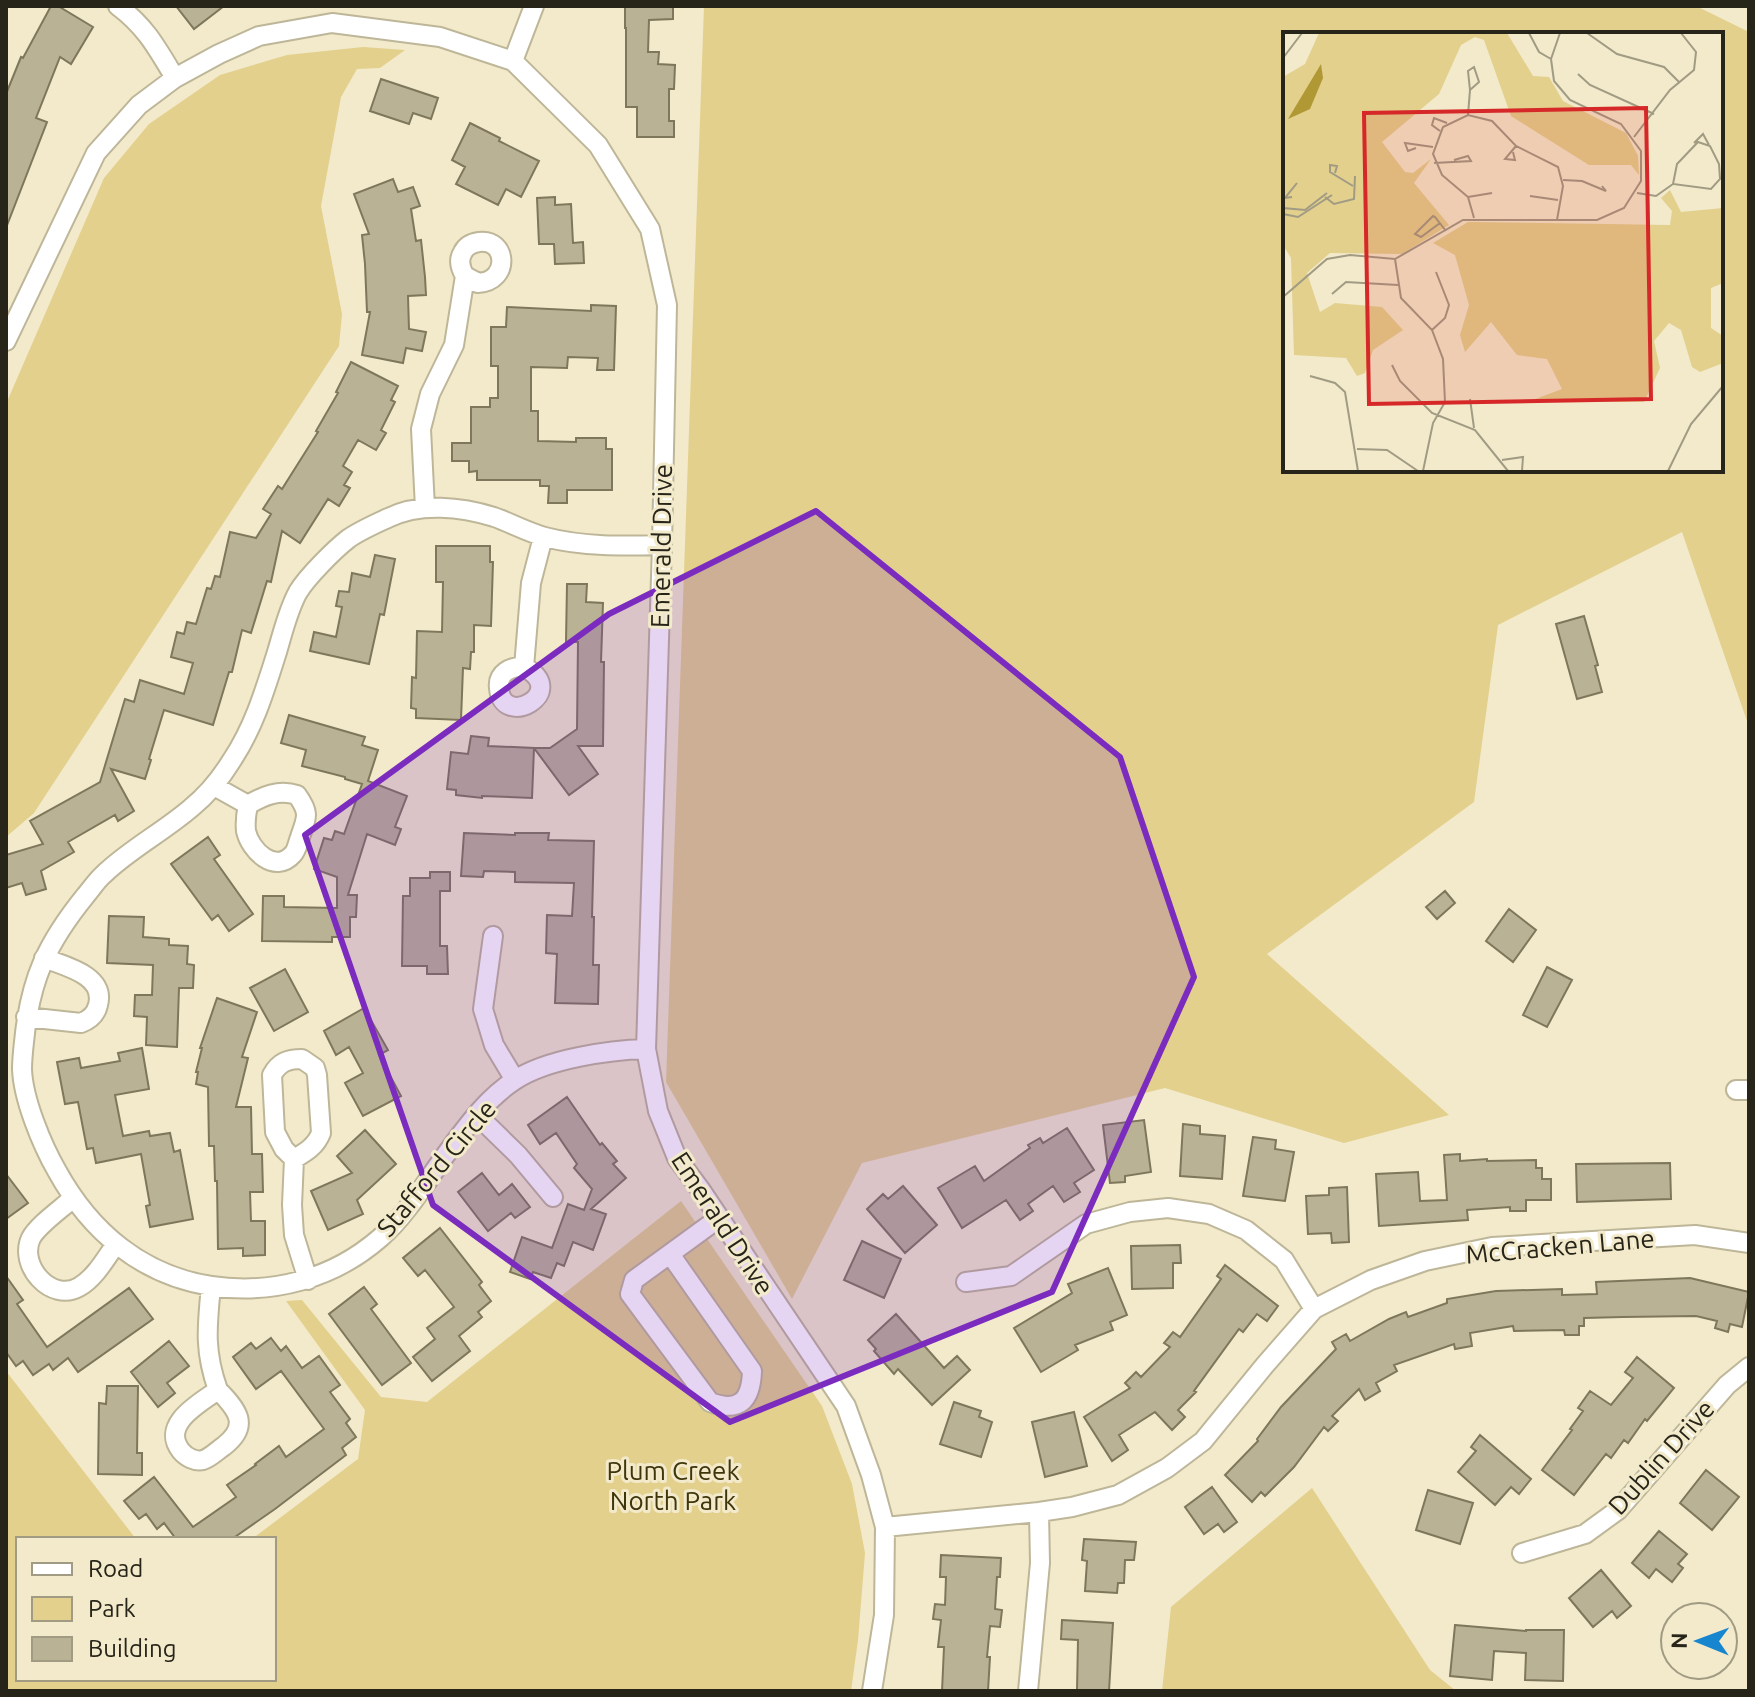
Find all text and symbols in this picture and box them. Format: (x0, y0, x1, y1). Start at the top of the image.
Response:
inset map (1283, 32, 1723, 472)
street label: Emerald Drive (645, 464, 677, 628)
street label: Stafford Circle (371, 1094, 501, 1242)
street label: Emerald Drive (666, 1146, 780, 1300)
street label: McCracken Lane (1464, 1223, 1656, 1269)
street label: Dublin Drive (1602, 1394, 1720, 1520)
park label: Plum Creek North Park (606, 1456, 740, 1515)
legend (16, 1537, 276, 1681)
text: Road (88, 1555, 143, 1582)
text: Park (88, 1595, 136, 1622)
north arrow (1659, 1601, 1739, 1681)
text: N (1666, 1632, 1691, 1649)
text: Building (88, 1635, 176, 1662)

